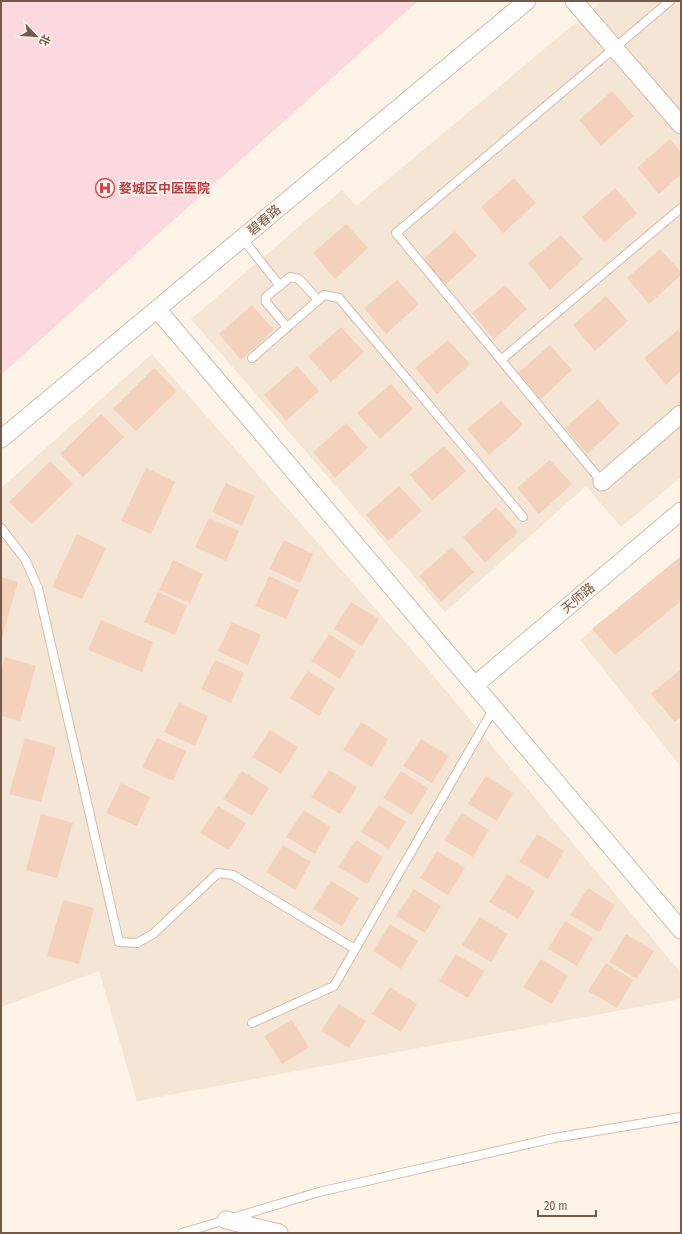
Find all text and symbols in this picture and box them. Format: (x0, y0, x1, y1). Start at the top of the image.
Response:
north arrow (16, 16, 56, 56)
text: 北 (36, 32, 53, 48)
hospital icon: 婺城区中医医院 (94, 177, 116, 199)
place label: 婺城区中医医院 (119, 181, 210, 196)
street label: 碧春路 (244, 202, 284, 238)
street label: 天师路 (558, 580, 598, 616)
scale bar (538, 1192, 596, 1218)
text: 20 m (544, 1199, 568, 1213)

